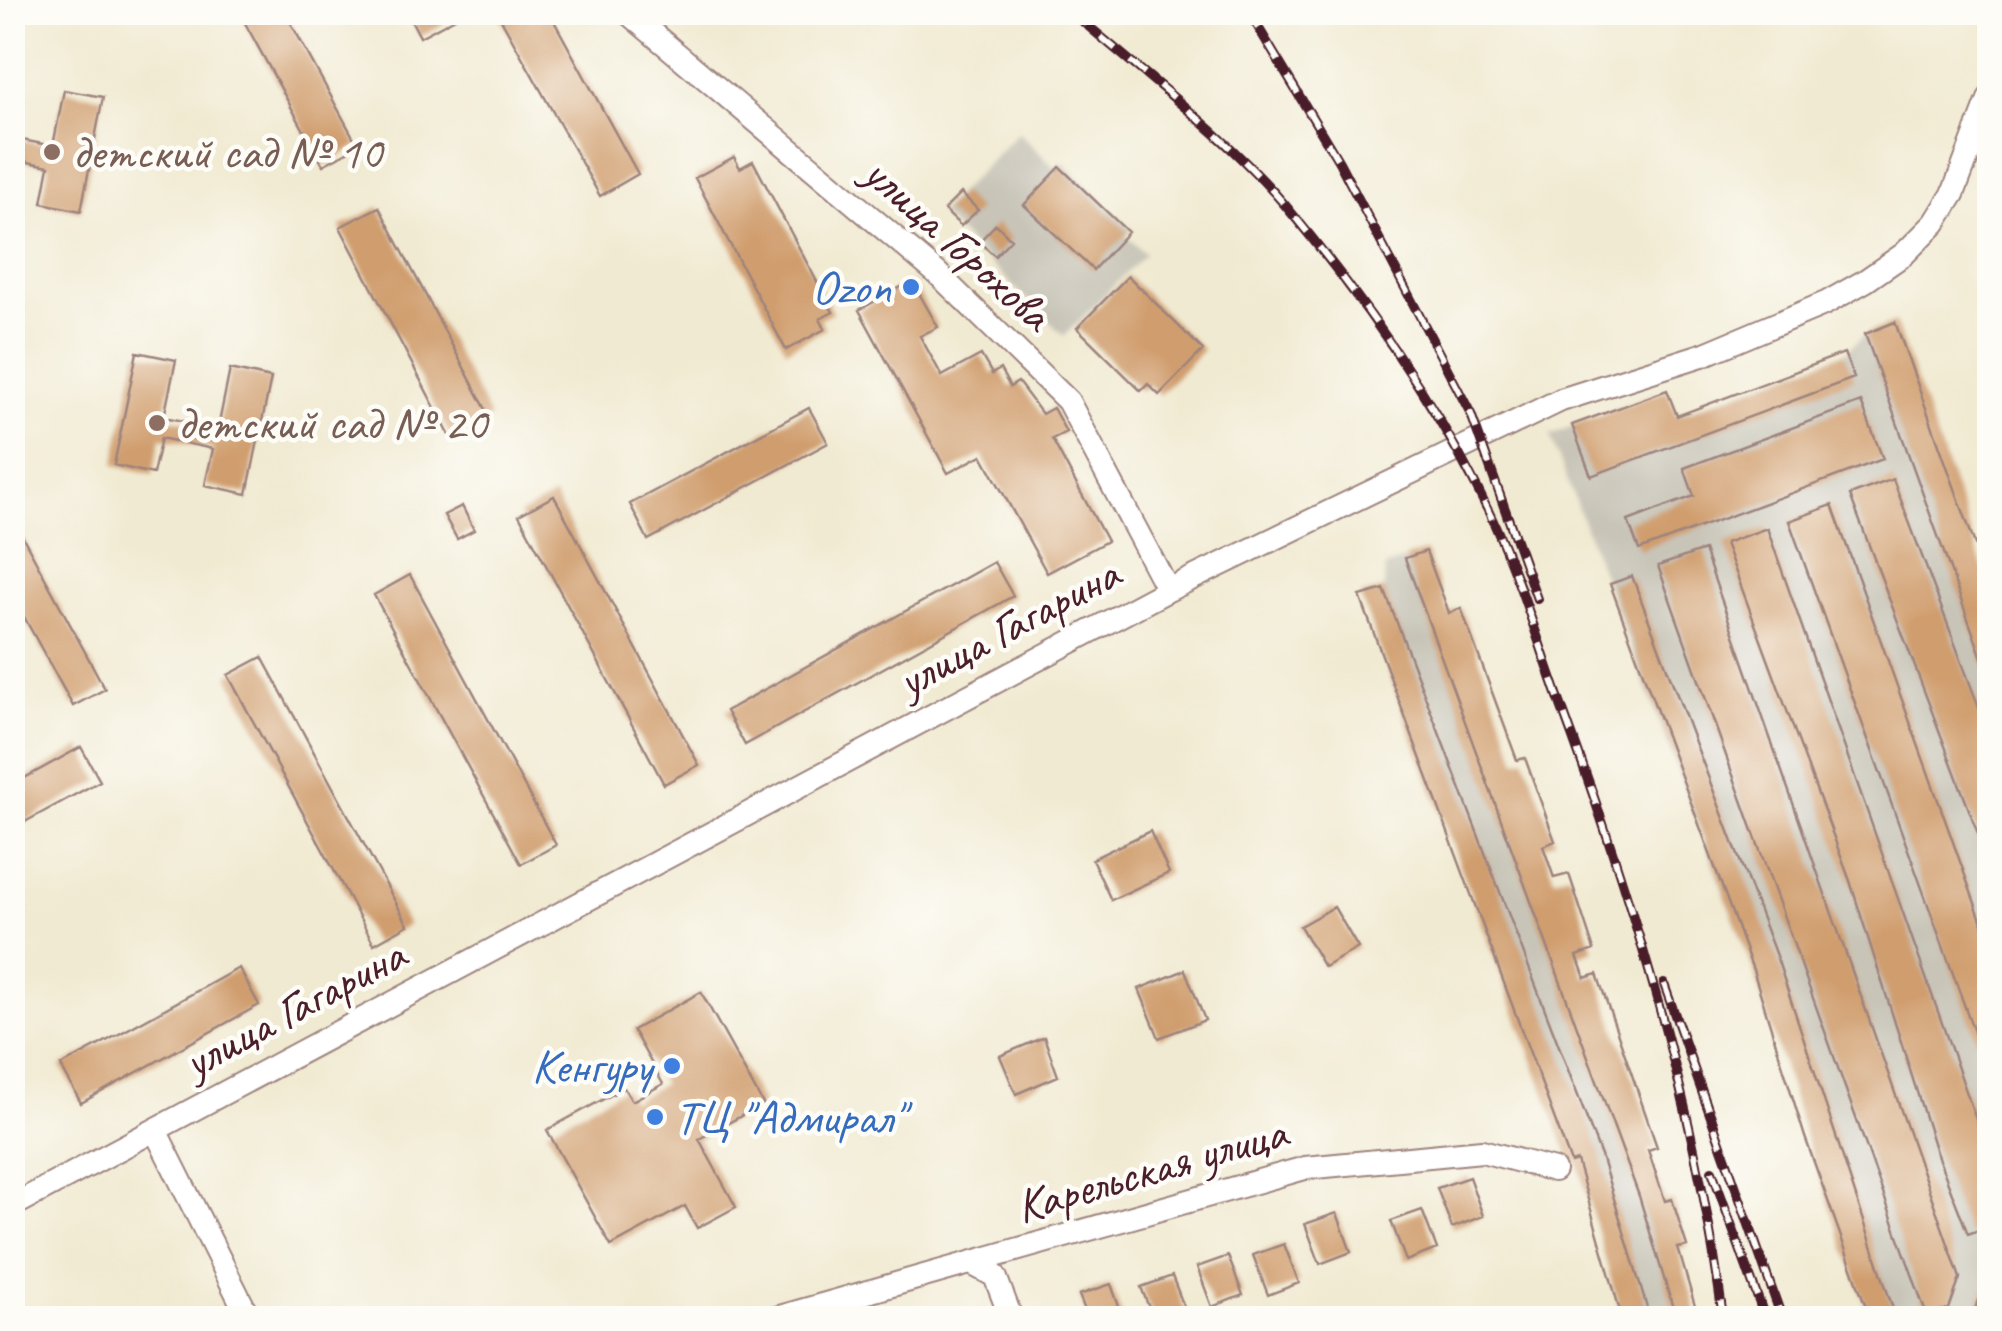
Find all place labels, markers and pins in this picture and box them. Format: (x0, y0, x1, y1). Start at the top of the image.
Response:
place label: детский сад № 10 (72, 122, 385, 182)
marker: детский сад № 10 (41, 141, 63, 163)
place label: Ozon (812, 257, 891, 317)
marker: Ozon (900, 276, 922, 298)
place label: детский сад № 20 (177, 393, 490, 453)
marker: детский сад № 20 (146, 412, 168, 434)
place label: Кенгуру (532, 1036, 656, 1096)
marker: Кенгуру (661, 1055, 683, 1077)
place label: ТЦ "Адмирал" (675, 1087, 914, 1147)
marker: ТЦ "Адмирал" (644, 1106, 666, 1128)

